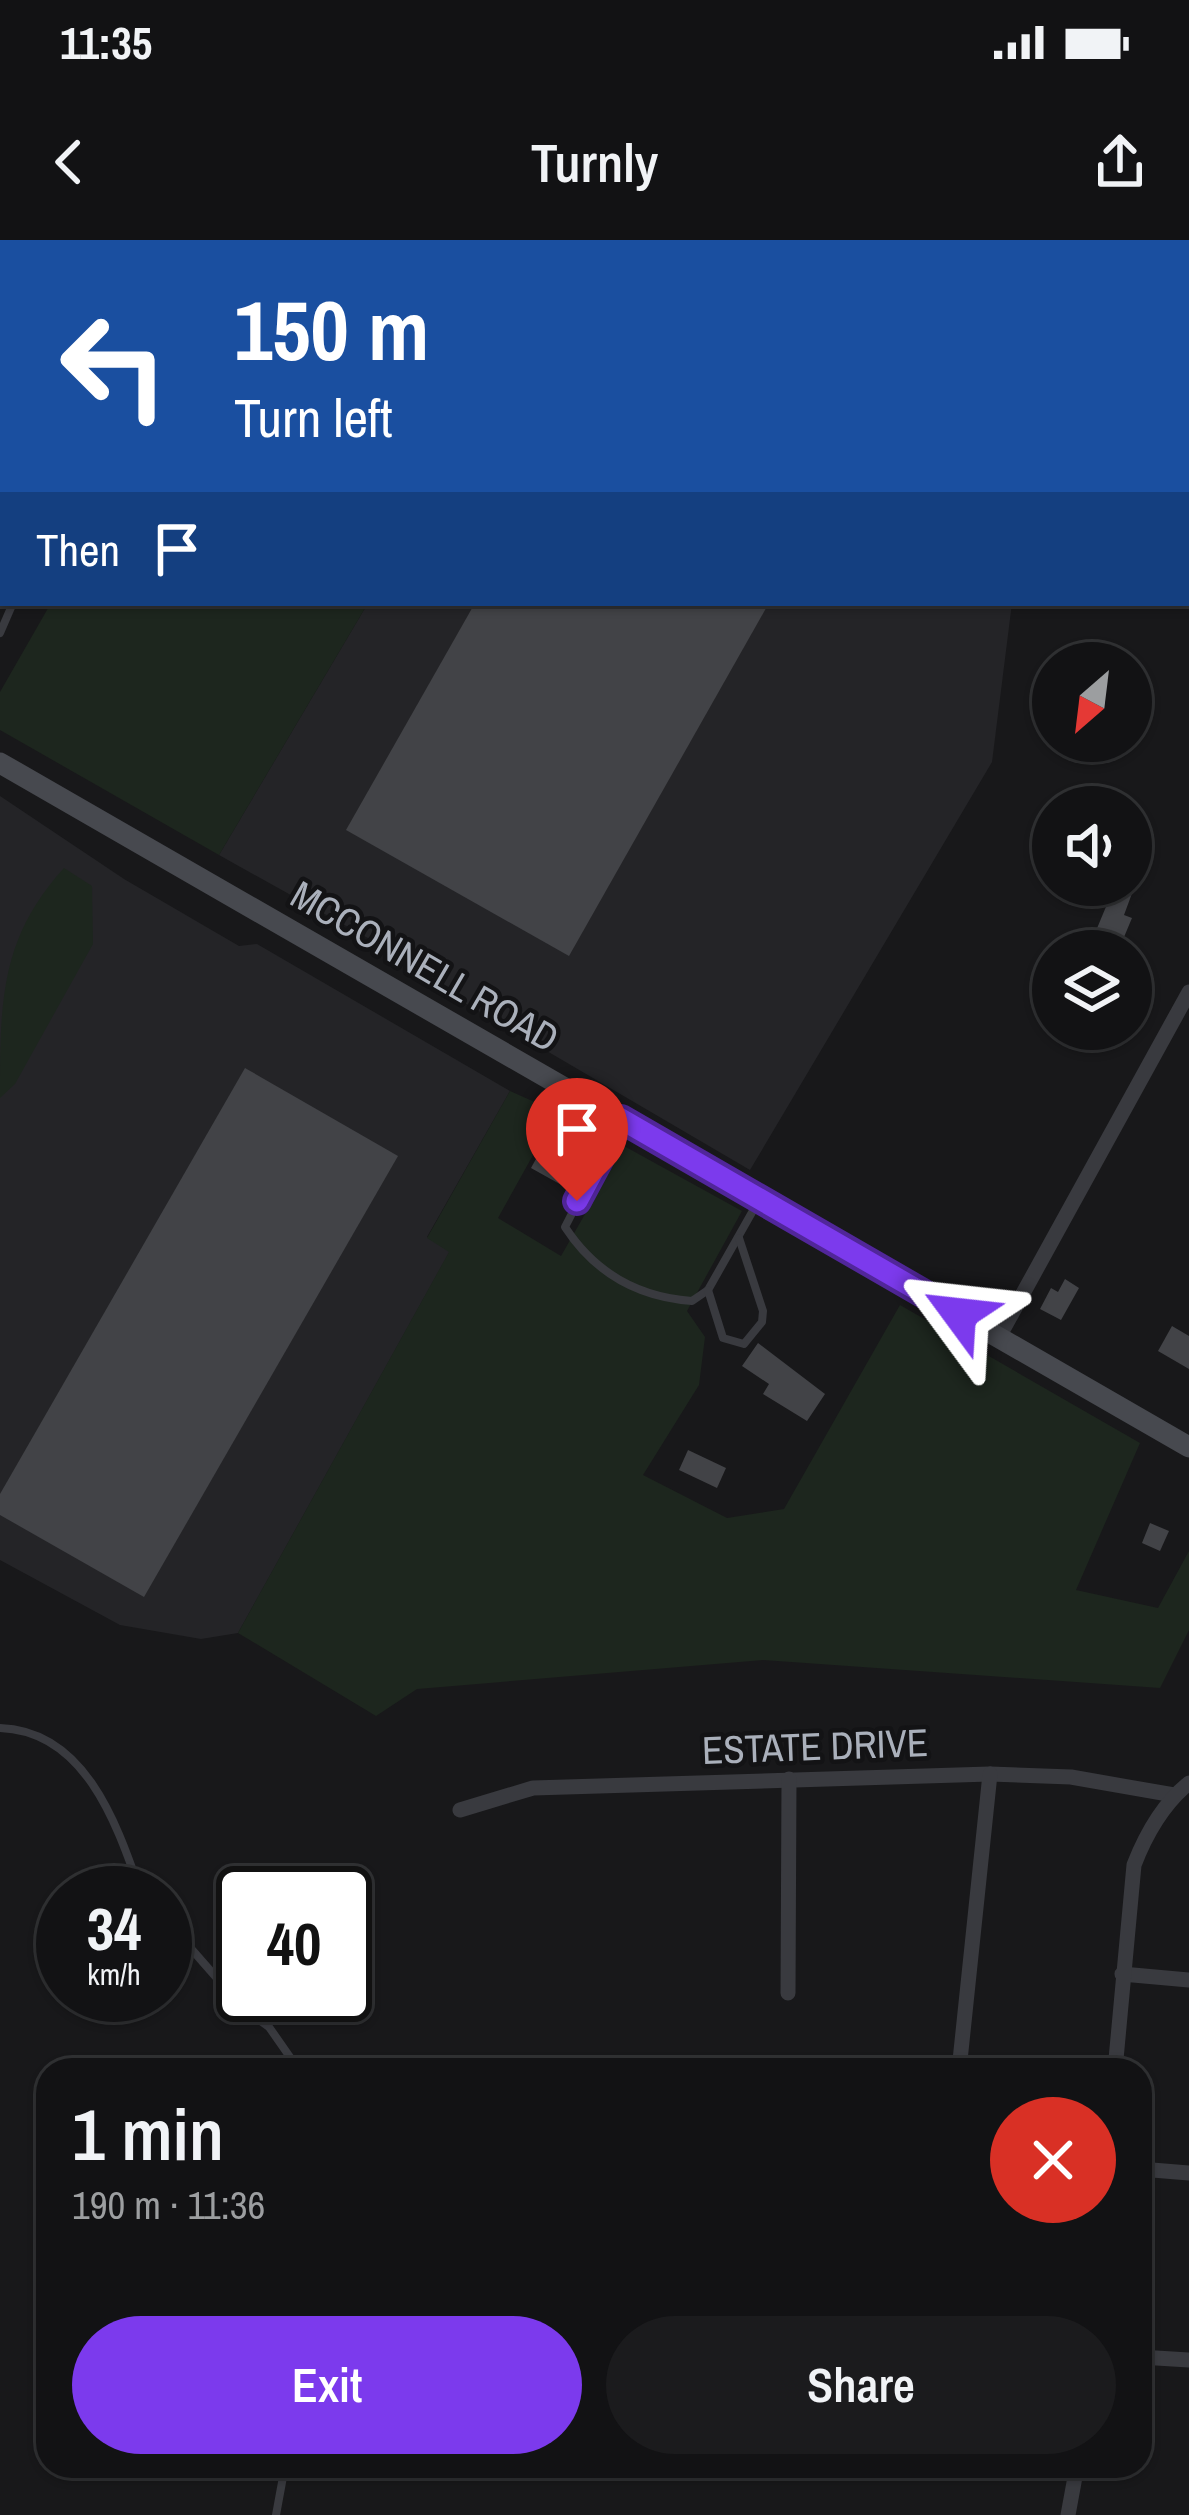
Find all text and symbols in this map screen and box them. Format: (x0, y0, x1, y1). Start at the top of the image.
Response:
text: 11:35 (60, 12, 152, 73)
text: Turnly (531, 126, 658, 199)
icon: back (36, 129, 102, 195)
icon: share (1087, 129, 1153, 195)
text: 150 m (234, 273, 429, 386)
icon: left (36, 288, 192, 444)
text: Turn left (234, 381, 393, 454)
icon: arrive (144, 516, 210, 582)
text: Then (36, 519, 120, 580)
north arrow (1032, 642, 1152, 762)
map controls (1032, 642, 1152, 1050)
button: sound (1032, 786, 1152, 906)
street label: MCCONNELL ROAD (282, 868, 568, 1064)
button: layers (1032, 930, 1152, 1050)
pin (526, 1078, 628, 1201)
icon: arrive (544, 1096, 610, 1162)
position arrow (896, 1251, 1022, 1377)
street label: ESTATE DRIVE (701, 1716, 929, 1776)
speed limit sign: 40 (216, 1866, 372, 2022)
text: 34 (87, 1888, 141, 1969)
text: km/h (87, 1954, 141, 1994)
text: 1 min (72, 2085, 224, 2182)
button: close (990, 2097, 1116, 2223)
text: 190 m · 11:36 (72, 2179, 265, 2231)
button: Exit (72, 2316, 582, 2454)
button: Share (606, 2316, 1116, 2454)

